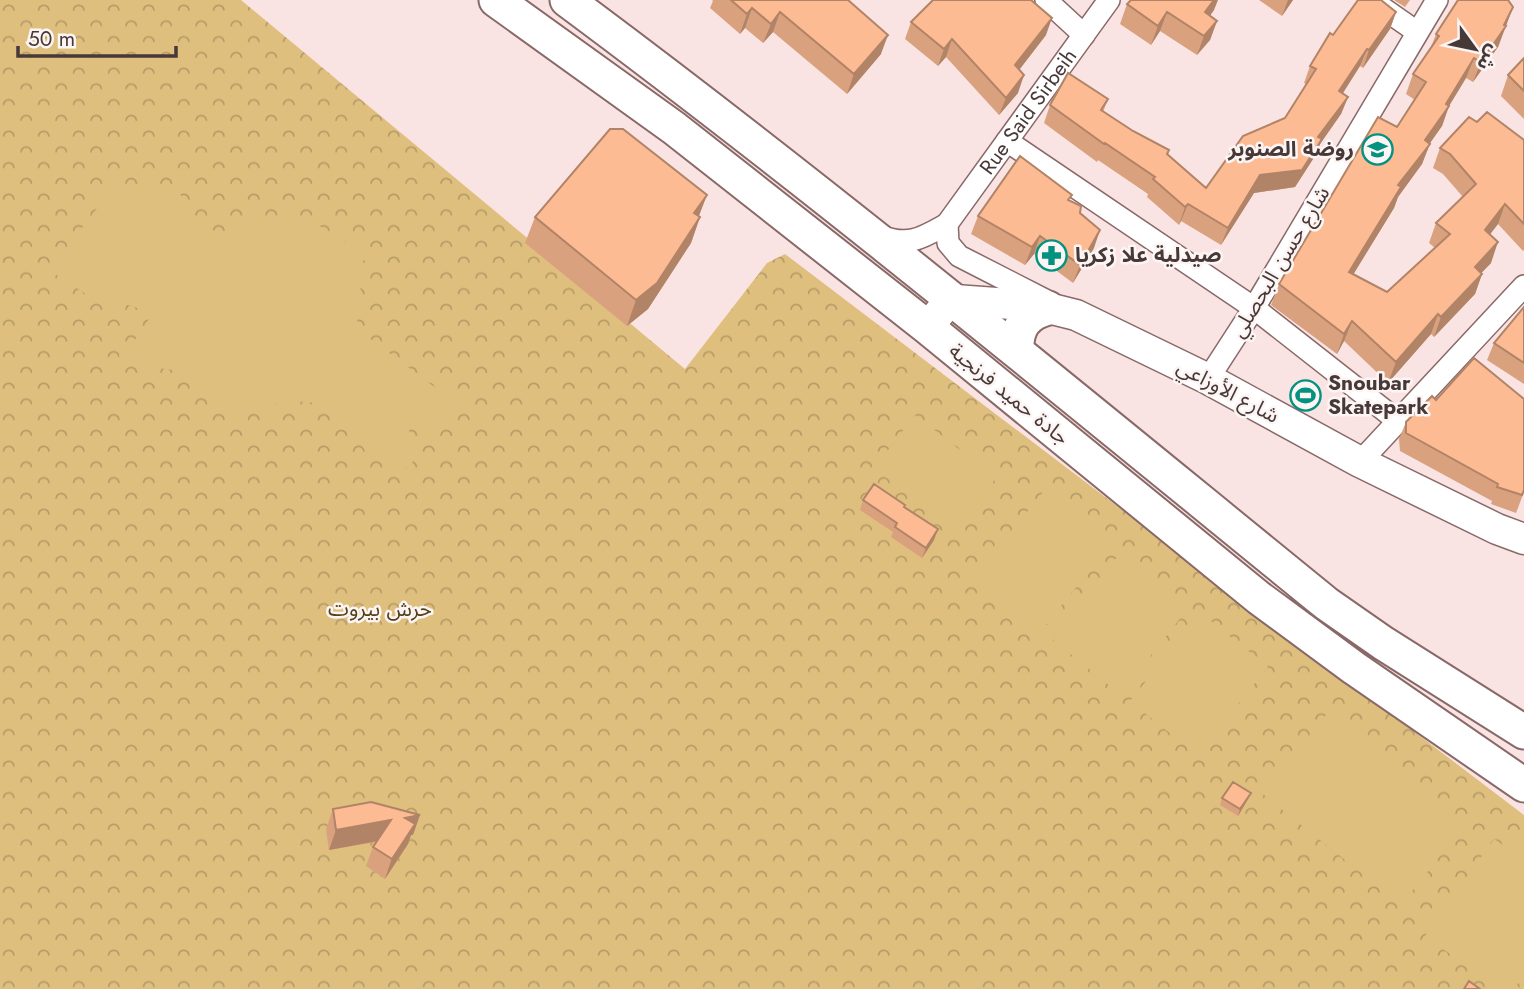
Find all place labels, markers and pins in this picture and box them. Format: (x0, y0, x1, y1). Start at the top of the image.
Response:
school or university icon: روضة الصنوبر (1360, 132, 1394, 166)
place label: روضة الصنوبر (1227, 134, 1354, 164)
pharmacy icon: صيدلية علا زكريا (1035, 238, 1069, 272)
place label: صيدلية علا زكريا (1075, 240, 1221, 270)
place label: Snoubar Skatepark (1328, 368, 1428, 422)
sports icon: Snoubar Skatepark (1288, 378, 1322, 412)

